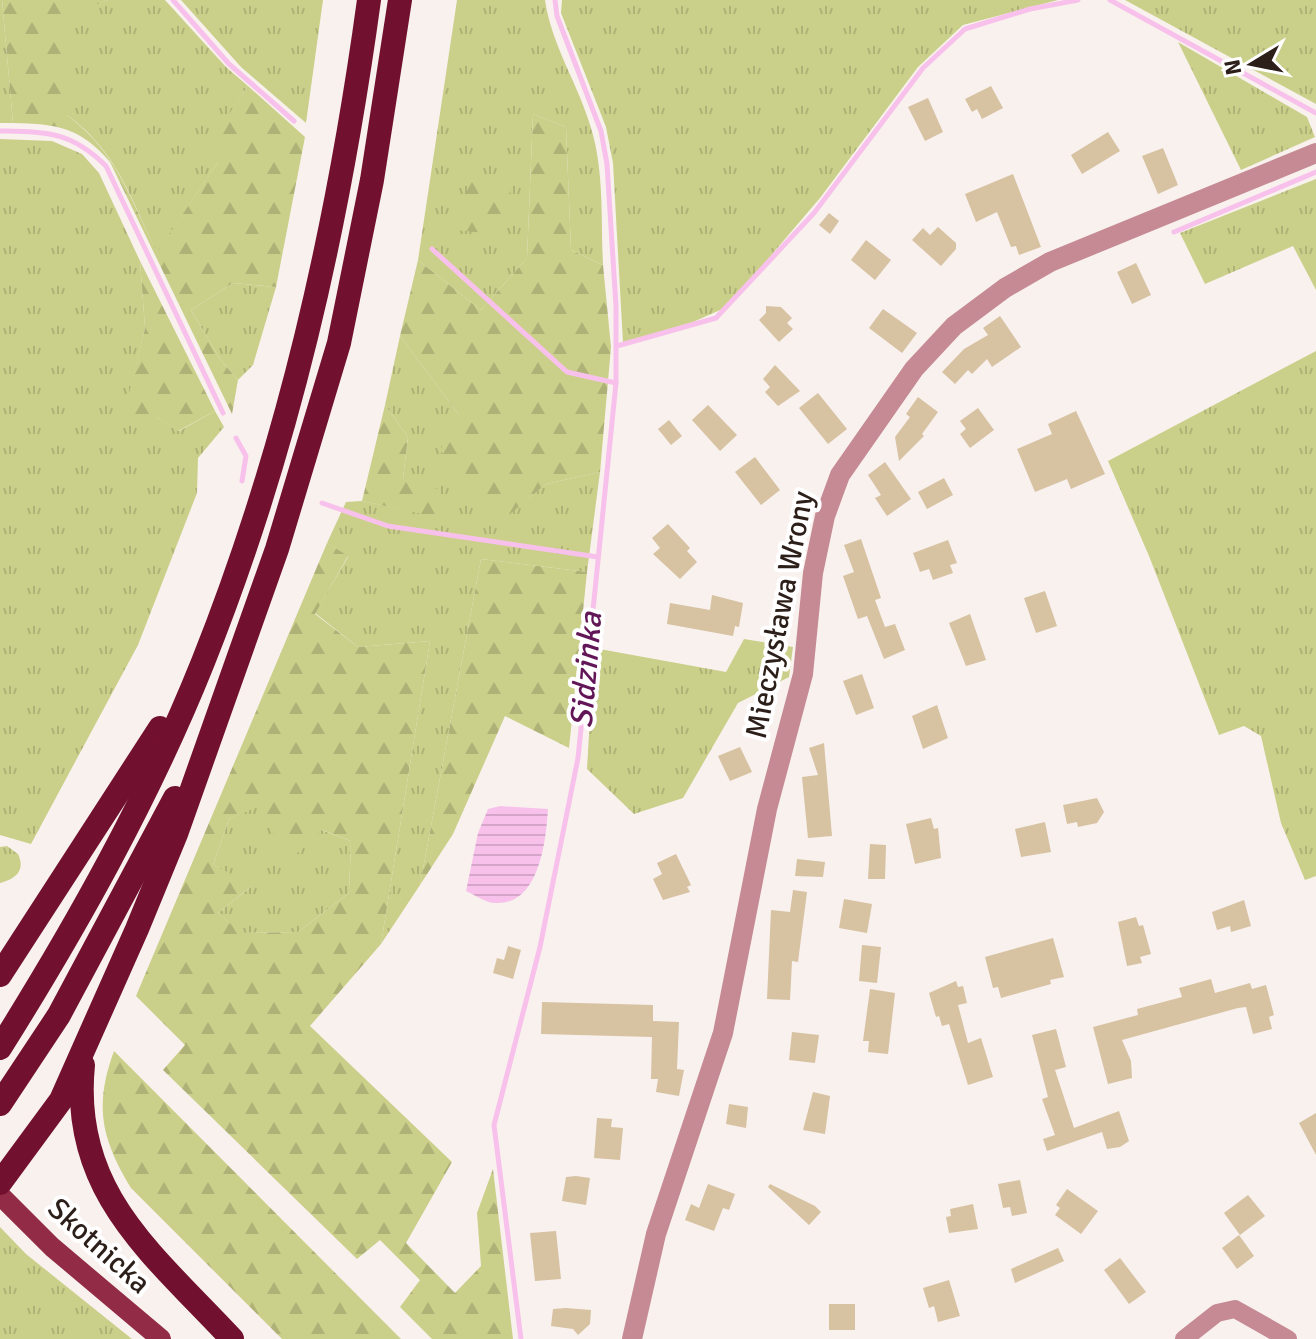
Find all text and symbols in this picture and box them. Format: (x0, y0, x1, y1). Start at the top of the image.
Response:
north arrow (1212, 24, 1292, 104)
text: N (1218, 58, 1247, 77)
street label: Mieczysława Wrony (738, 488, 822, 742)
water label: Sidzinka (562, 610, 611, 730)
street label: Skotnicka (40, 1190, 158, 1302)

